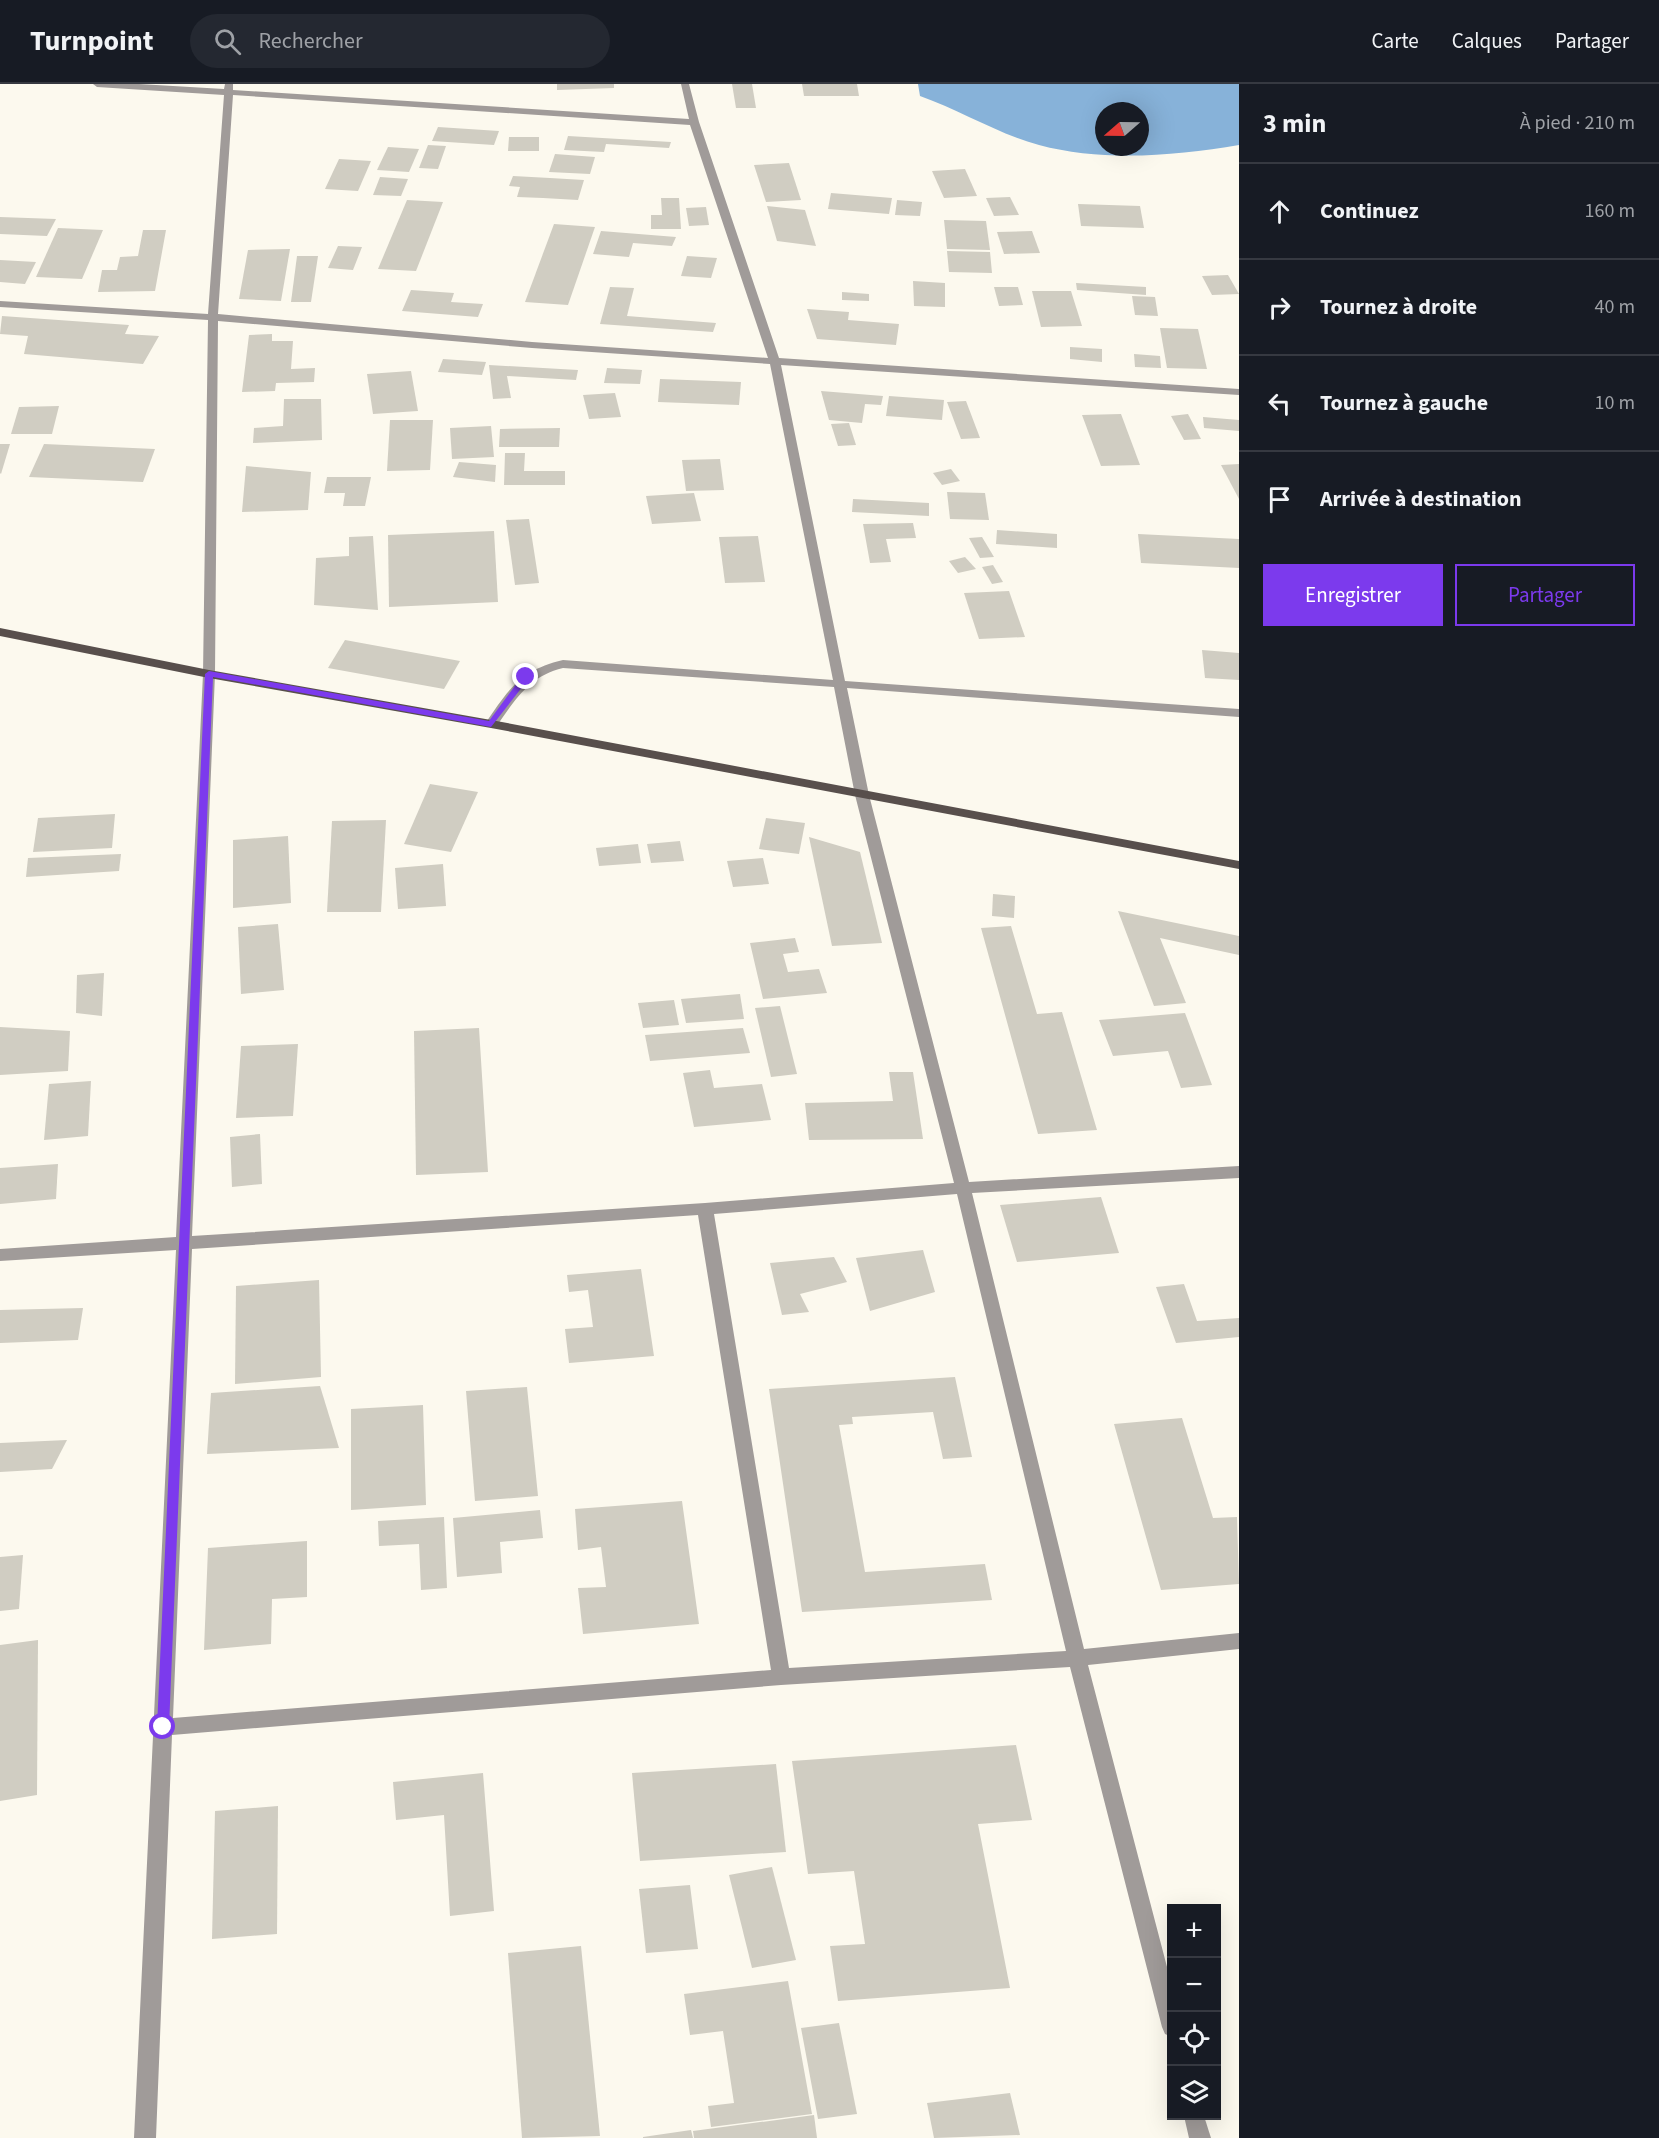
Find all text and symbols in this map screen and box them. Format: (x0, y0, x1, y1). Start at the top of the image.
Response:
search box (190, 14, 610, 68)
text: Turnpoint (30, 21, 154, 61)
icon: search (211, 25, 244, 58)
text: Rechercher (259, 25, 363, 57)
text: Carte (1372, 26, 1419, 56)
text: Calques (1452, 26, 1522, 56)
text: Partager (1555, 26, 1629, 56)
north arrow (1095, 102, 1149, 156)
text: 3 min (1263, 105, 1326, 142)
text: À pied · 210 m (1520, 109, 1635, 137)
icon: ahead (1263, 195, 1296, 228)
text: Continuez (1320, 195, 1419, 227)
text: 160 m (1585, 197, 1635, 225)
icon: right (1263, 291, 1296, 324)
text: Tournez à droite (1320, 291, 1477, 323)
text: 40 m (1595, 293, 1635, 321)
icon: left (1263, 387, 1296, 420)
text: Tournez à gauche (1320, 387, 1488, 419)
text: 10 m (1595, 389, 1635, 417)
icon: arrive (1263, 483, 1296, 516)
text: Arrivée à destination (1320, 483, 1522, 515)
button: Enregistrer (1263, 564, 1443, 626)
button: Partager (1455, 564, 1635, 626)
route end (512, 663, 538, 689)
route start (149, 1713, 175, 1739)
map controls (1167, 1904, 1221, 2120)
button: + (1167, 1904, 1221, 1958)
button: − (1167, 1958, 1221, 2012)
button: locate (1167, 2012, 1221, 2066)
button: layers (1167, 2066, 1221, 2120)

